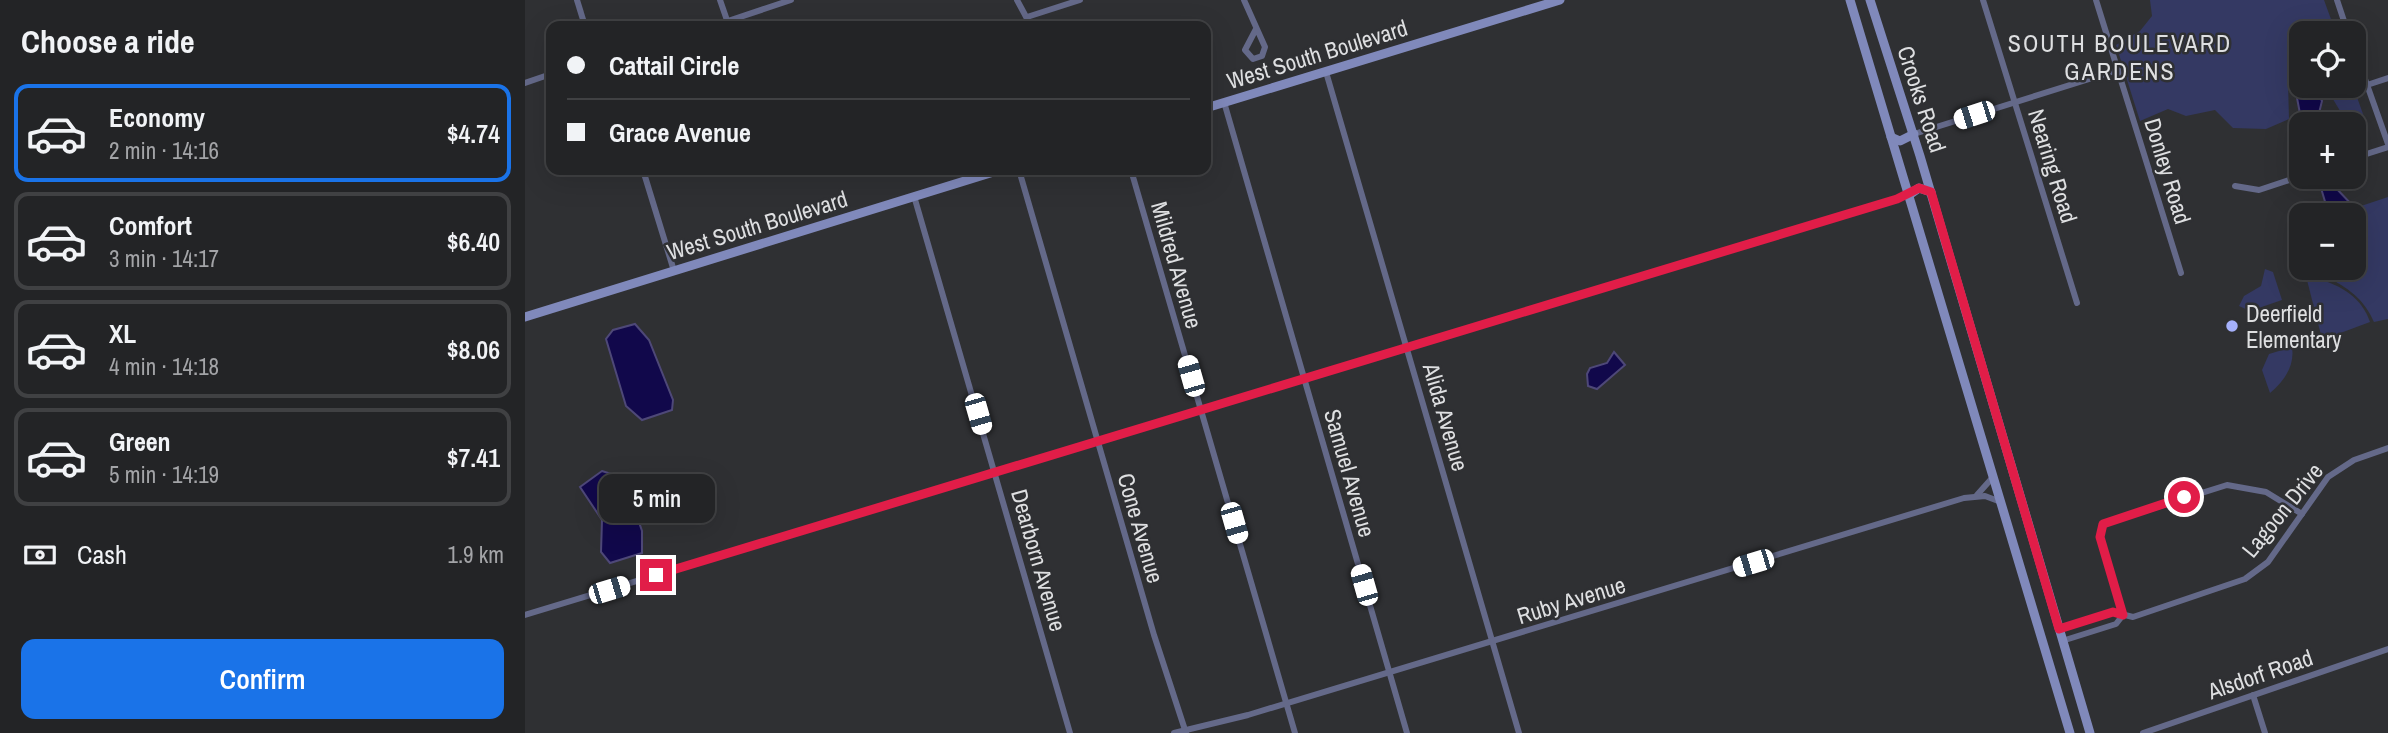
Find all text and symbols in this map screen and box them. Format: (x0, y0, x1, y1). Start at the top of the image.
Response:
street label: West South Boulevard (1223, 12, 1411, 96)
text: Choose a ride (21, 20, 195, 63)
map controls (2289, 21, 2366, 280)
button: locate (2289, 21, 2366, 98)
district label: SOUTH BOULEVARD GARDENS (2008, 27, 2232, 87)
street label: Crooks Road (1890, 42, 1954, 156)
text: Cattail Circle (609, 48, 739, 83)
car (1951, 99, 1998, 131)
text: Economy (109, 100, 205, 135)
icon: car (25, 102, 88, 165)
street label: Nearing Road (2021, 105, 2085, 227)
button: + (2289, 112, 2366, 189)
street label: Donley Road (2137, 114, 2199, 228)
text: Grace Avenue (609, 115, 751, 150)
text: $4.74 (447, 116, 500, 151)
text: 2 min · 14:16 (109, 135, 219, 166)
street label: West South Boulevard (663, 183, 851, 267)
street label: Mildred Avenue (1144, 198, 1210, 332)
button: − (2289, 203, 2366, 280)
text: Comfort (109, 208, 192, 243)
icon: car (25, 210, 88, 273)
text: $6.40 (447, 224, 500, 259)
text: 3 min · 14:17 (109, 243, 219, 274)
place label: Deerfield Elementary (2246, 298, 2342, 355)
text: XL (109, 316, 136, 351)
icon: car (25, 318, 88, 381)
marker: Deerfield Elementary (2224, 318, 2240, 334)
text: $8.06 (447, 332, 500, 367)
text: 4 min · 14:18 (109, 351, 219, 382)
car (1176, 353, 1207, 399)
street label: Alida Avenue (1416, 358, 1476, 475)
car (963, 391, 994, 437)
street label: Samuel Avenue (1317, 405, 1383, 541)
text: Green (109, 424, 171, 459)
icon: car (25, 426, 88, 489)
text: $7.41 (447, 440, 500, 475)
street label: Lagoon Drive (2234, 456, 2330, 564)
text: 5 min · 14:19 (109, 459, 219, 490)
street label: Cone Avenue (1111, 469, 1171, 587)
callout: 5 min (598, 474, 714, 522)
route start (2168, 481, 2200, 513)
text: 5 min (633, 483, 681, 514)
street label: Dearborn Avenue (1004, 485, 1074, 635)
car (1219, 500, 1250, 546)
icon: cash (21, 536, 59, 574)
text: Cash (77, 537, 127, 572)
text: 1.9 km (447, 539, 504, 570)
car (1730, 547, 1777, 579)
route end (640, 559, 672, 591)
car (1349, 562, 1380, 608)
street label: Ruby Avenue (1513, 569, 1629, 631)
car (586, 574, 633, 606)
button: Confirm (21, 639, 504, 719)
street label: Alsdorf Road (2202, 642, 2317, 707)

